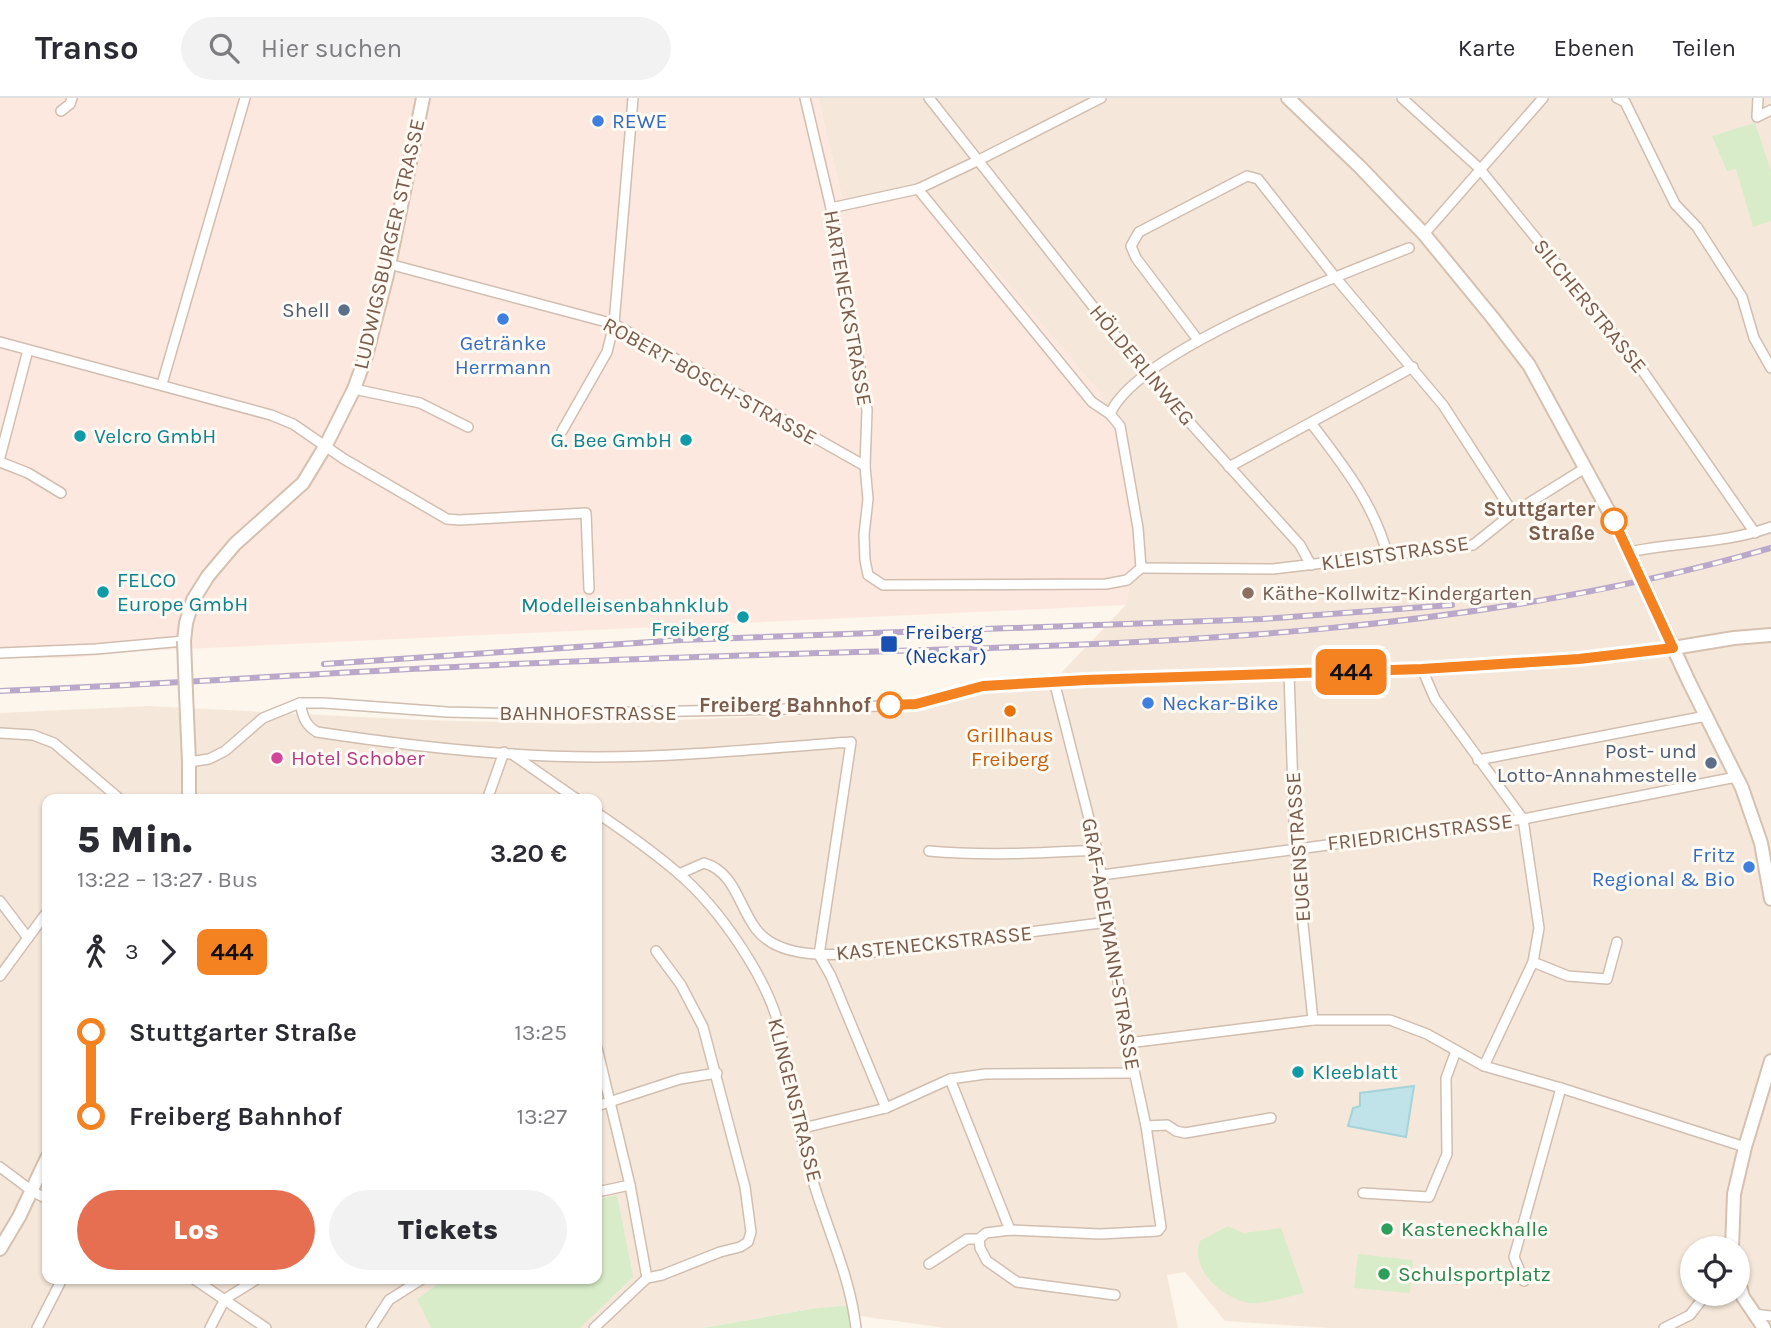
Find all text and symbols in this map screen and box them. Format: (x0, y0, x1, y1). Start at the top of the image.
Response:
search box (181, 17, 671, 80)
text: Transo (35, 29, 139, 67)
icon: search (205, 29, 243, 67)
text: Hier suchen (261, 33, 402, 64)
text: Karte (1458, 34, 1515, 62)
text: Ebenen (1553, 34, 1635, 62)
text: Teilen (1673, 34, 1736, 62)
place label: REWE (612, 109, 667, 133)
marker: REWE (590, 113, 606, 129)
street label: LUDWIGSBURGER STRASSE (348, 116, 430, 372)
street label: HARTENECKSTRASSE (819, 208, 877, 408)
street label: SILCHERSTRASSE (1529, 234, 1651, 378)
place label: Shell (282, 298, 330, 322)
street label: HÖLDERLINWEG (1085, 300, 1199, 430)
marker: Shell (336, 302, 352, 318)
marker: Getränke Herrmann (495, 311, 511, 327)
street label: ROBERT-BOSCH-STRASSE (599, 312, 821, 450)
place label: Getränke Herrmann (455, 331, 551, 379)
place label: Velcro GmbH (94, 424, 216, 448)
marker: Velcro GmbH (72, 428, 88, 444)
place label: G. Bee GmbH (550, 428, 672, 452)
marker: G. Bee GmbH (678, 432, 694, 448)
place label: Stuttgarter Straße (1483, 497, 1596, 545)
marker: Stuttgarter Straße (1601, 508, 1627, 534)
street label: KLEISTSTRASSE (1320, 531, 1470, 575)
place label: FELCO Europe GmbH (117, 568, 248, 616)
place label: Käthe-Kollwitz-Kindergarten (1262, 581, 1532, 605)
marker: FELCO Europe GmbH (95, 584, 111, 600)
marker: Käthe-Kollwitz-Kindergarten (1240, 585, 1256, 601)
place label: Modelleisenbahnklub Freiberg (521, 593, 729, 641)
marker: Modelleisenbahnklub Freiberg (735, 609, 751, 625)
place label: Freiberg (Neckar) (905, 620, 987, 668)
marker: Freiberg (Neckar) (879, 634, 899, 654)
line badge: 444 (1311, 649, 1391, 695)
text: 444 (1330, 658, 1372, 686)
place label: Neckar-Bike (1162, 691, 1278, 715)
marker: Freiberg Bahnhof (877, 692, 903, 718)
place label: Freiberg Bahnhof (699, 693, 871, 717)
marker: Neckar-Bike (1140, 695, 1156, 711)
street label: BAHNHOFSTRASSE (499, 701, 677, 725)
marker: Grillhaus Freiberg (1002, 703, 1018, 719)
place label: Grillhaus Freiberg (966, 723, 1054, 771)
place label: Post- und Lotto-Annahmestelle (1497, 739, 1697, 787)
place label: Hotel Schober (291, 746, 425, 770)
marker: Hotel Schober (269, 750, 285, 766)
marker: Post- und Lotto-Annahmestelle (1703, 755, 1719, 771)
street label: EUGENSTRASSE (1281, 771, 1315, 923)
street label: FRIEDRICHSTRASSE (1326, 809, 1514, 855)
street label: GRAF-ADELMANN-STRASSE (1077, 816, 1145, 1072)
text: 5 Min. (77, 817, 192, 862)
text: 3.20 € (490, 838, 567, 869)
place label: Fritz Regional & Bio (1592, 843, 1735, 891)
marker: Fritz Regional & Bio (1741, 859, 1757, 875)
text: 13:22 – 13:27 · Bus (77, 866, 258, 893)
street label: KASTENECKSTRASSE (835, 921, 1033, 965)
icon: walk (77, 933, 115, 971)
icon: forward (149, 933, 187, 971)
text: 3 (125, 938, 139, 965)
text: 444 (211, 938, 253, 966)
street label: KLINGENSTRASSE (763, 1016, 827, 1184)
text: Stuttgarter Straße (129, 1017, 357, 1048)
text: 13:25 (514, 1019, 567, 1046)
place label: Kleeblatt (1312, 1060, 1398, 1084)
marker: Kleeblatt (1290, 1064, 1306, 1080)
text: Freiberg Bahnhof (129, 1101, 342, 1132)
text: 13:27 (516, 1103, 567, 1130)
button: Los (77, 1190, 315, 1270)
button: Tickets (329, 1190, 567, 1270)
place label: Kasteneckhalle (1401, 1217, 1548, 1241)
marker: Kasteneckhalle (1379, 1221, 1395, 1237)
map controls (1680, 1236, 1750, 1306)
button: locate (1680, 1236, 1750, 1306)
place label: Schulsportplatz (1398, 1262, 1551, 1286)
marker: Schulsportplatz (1376, 1266, 1392, 1282)

